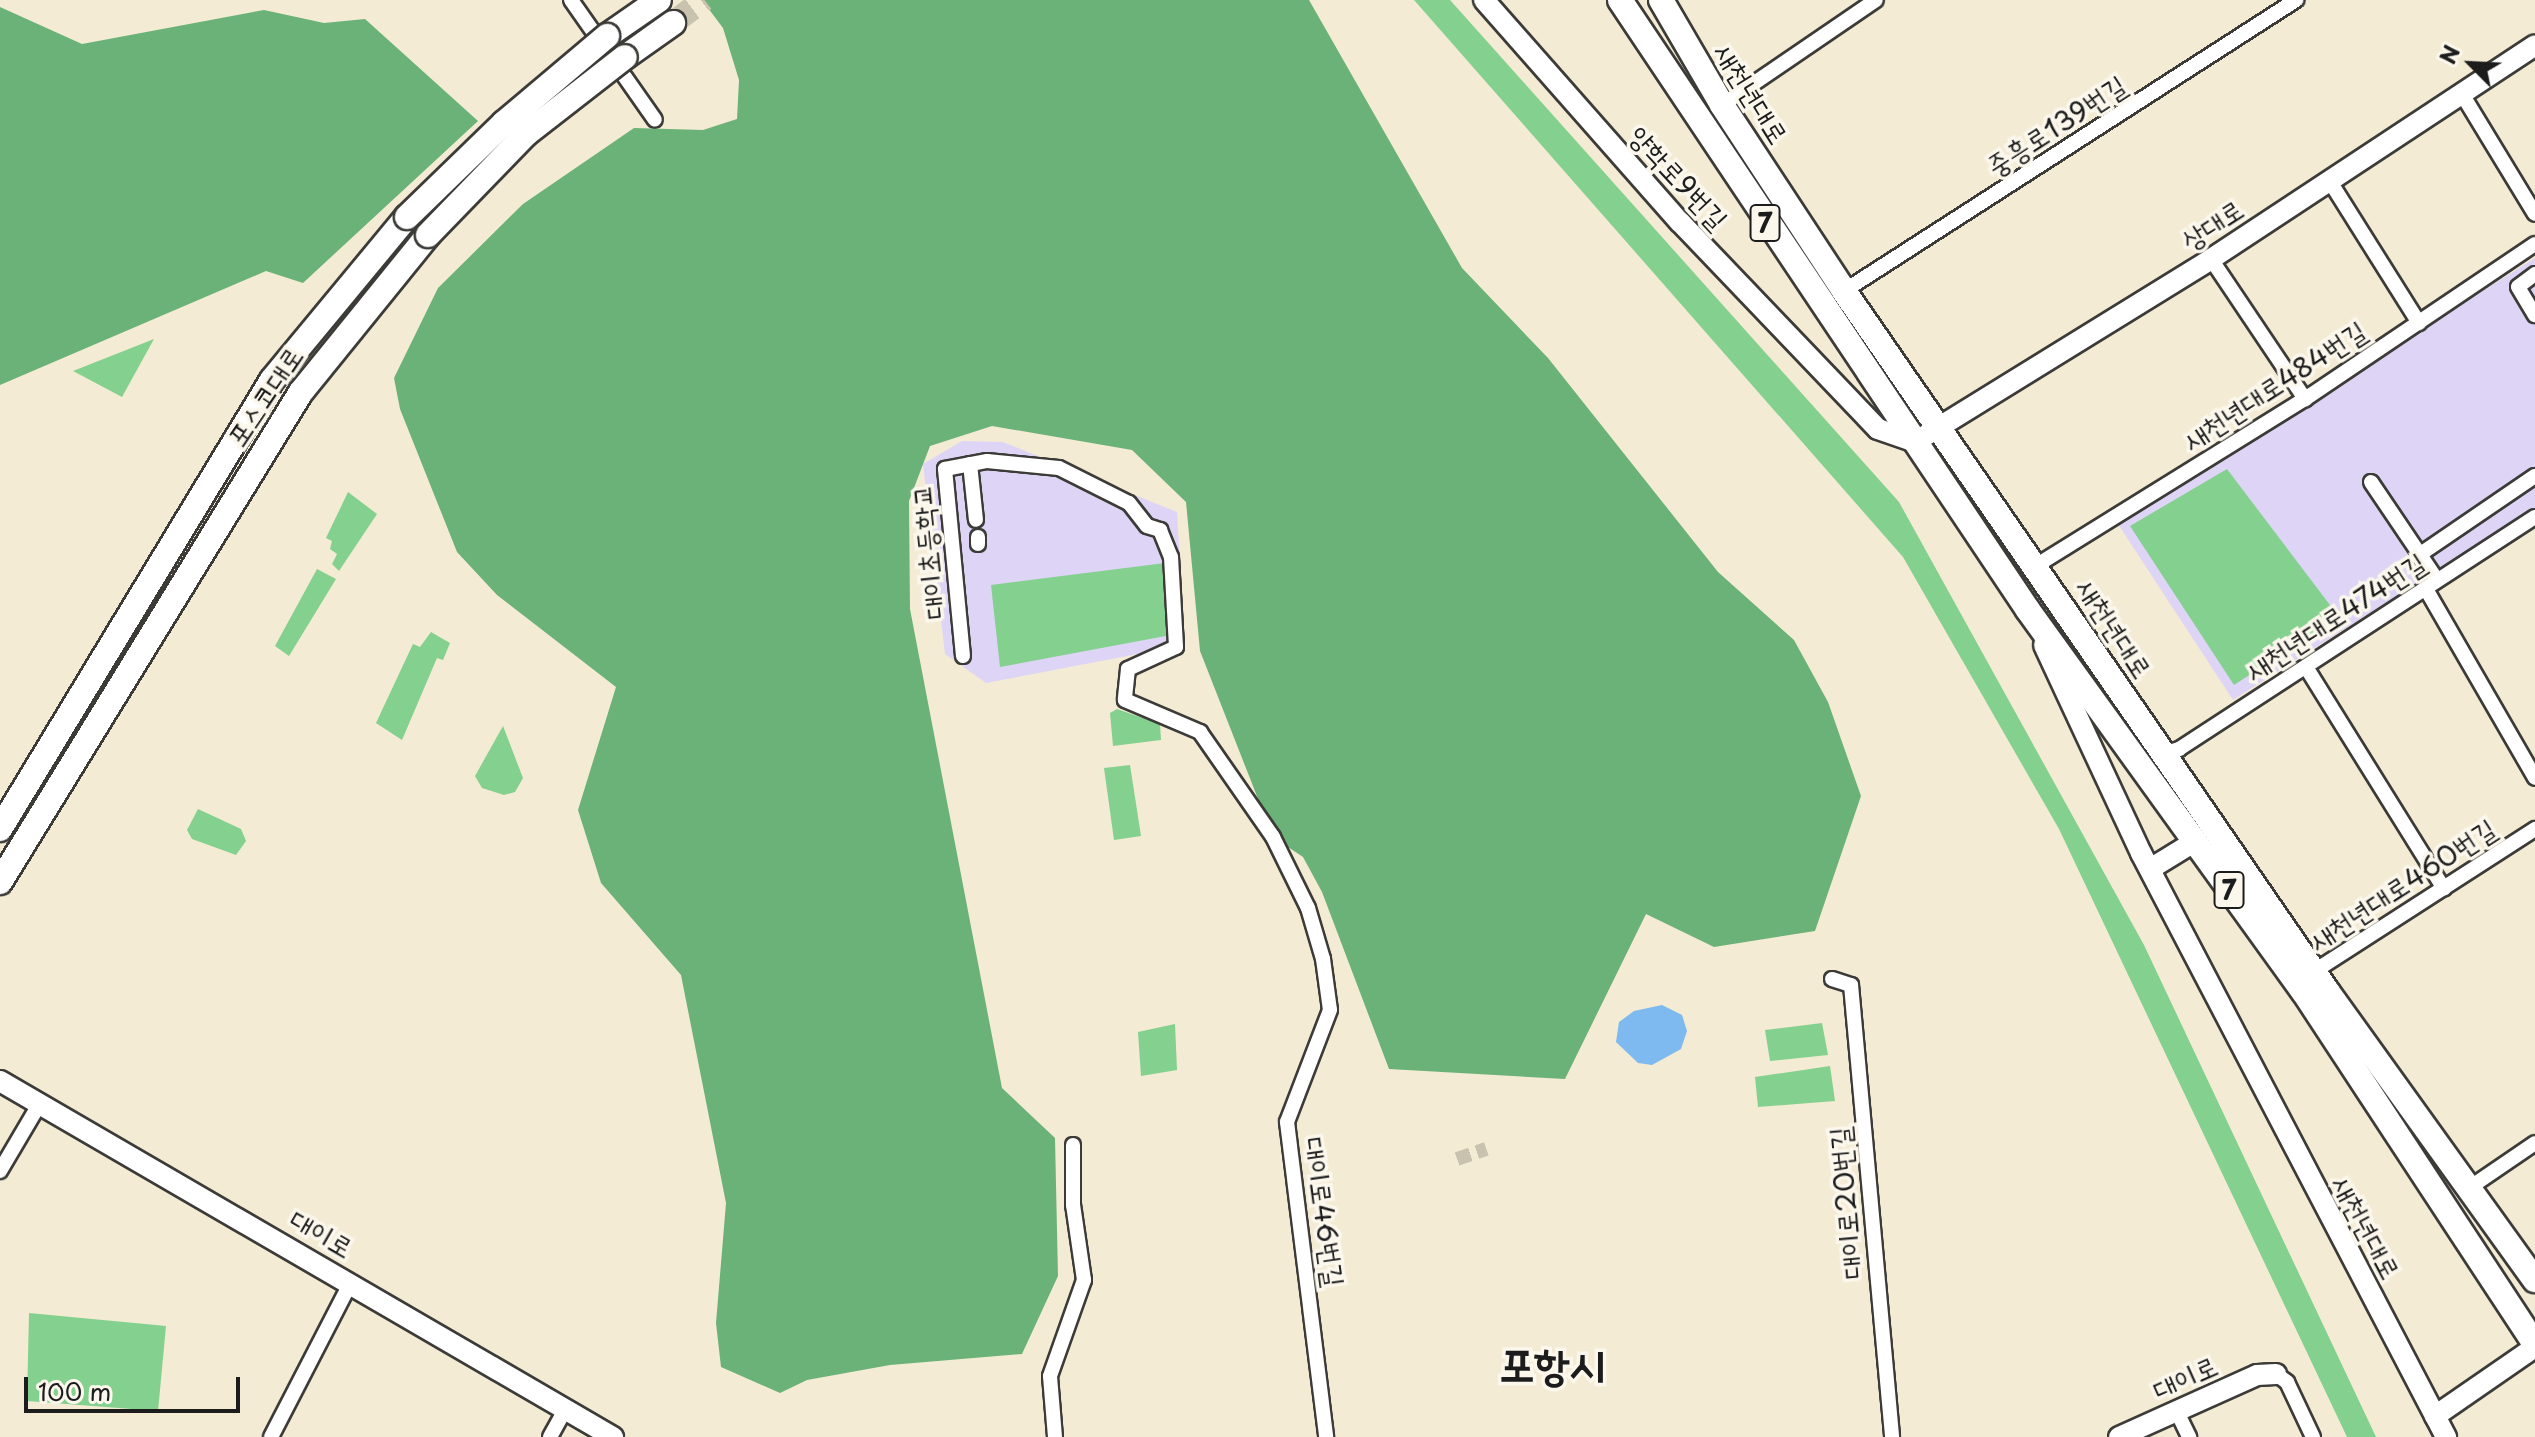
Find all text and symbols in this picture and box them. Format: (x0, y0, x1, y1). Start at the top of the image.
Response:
north arrow (2431, 24, 2511, 104)
street label: 새천년대로 (1708, 36, 1796, 150)
text: N (2430, 39, 2467, 69)
street label: 중흥로139번길 (1980, 67, 2132, 183)
street label: 양학로9번길 (1623, 118, 1735, 236)
street label: 상대로 (2175, 192, 2249, 256)
road number: 7 (1749, 201, 1781, 245)
street label: 새천년대로484번길 (2176, 313, 2372, 457)
street label: 포스코대로 (219, 340, 309, 452)
street label: 대이초등학교 (903, 483, 951, 621)
street label: 새천년대로474번길 (2238, 545, 2432, 687)
street label: 새천년대로 (2070, 572, 2160, 684)
street label: 새천년대로460번길 (2302, 811, 2502, 957)
road number: 7 (2213, 868, 2245, 912)
street label: 대이로20번길 (1822, 1125, 1868, 1281)
street label: 대이로46번길 (1298, 1135, 1352, 1289)
street label: 새천년대로 (2326, 1169, 2408, 1285)
street label: 대이로 (284, 1202, 360, 1264)
district label: 포항시 (1499, 1336, 1605, 1388)
street label: 대이로 (2147, 1348, 2223, 1406)
scale bar (28, 1361, 244, 1411)
text: 100 m (38, 1373, 111, 1409)

